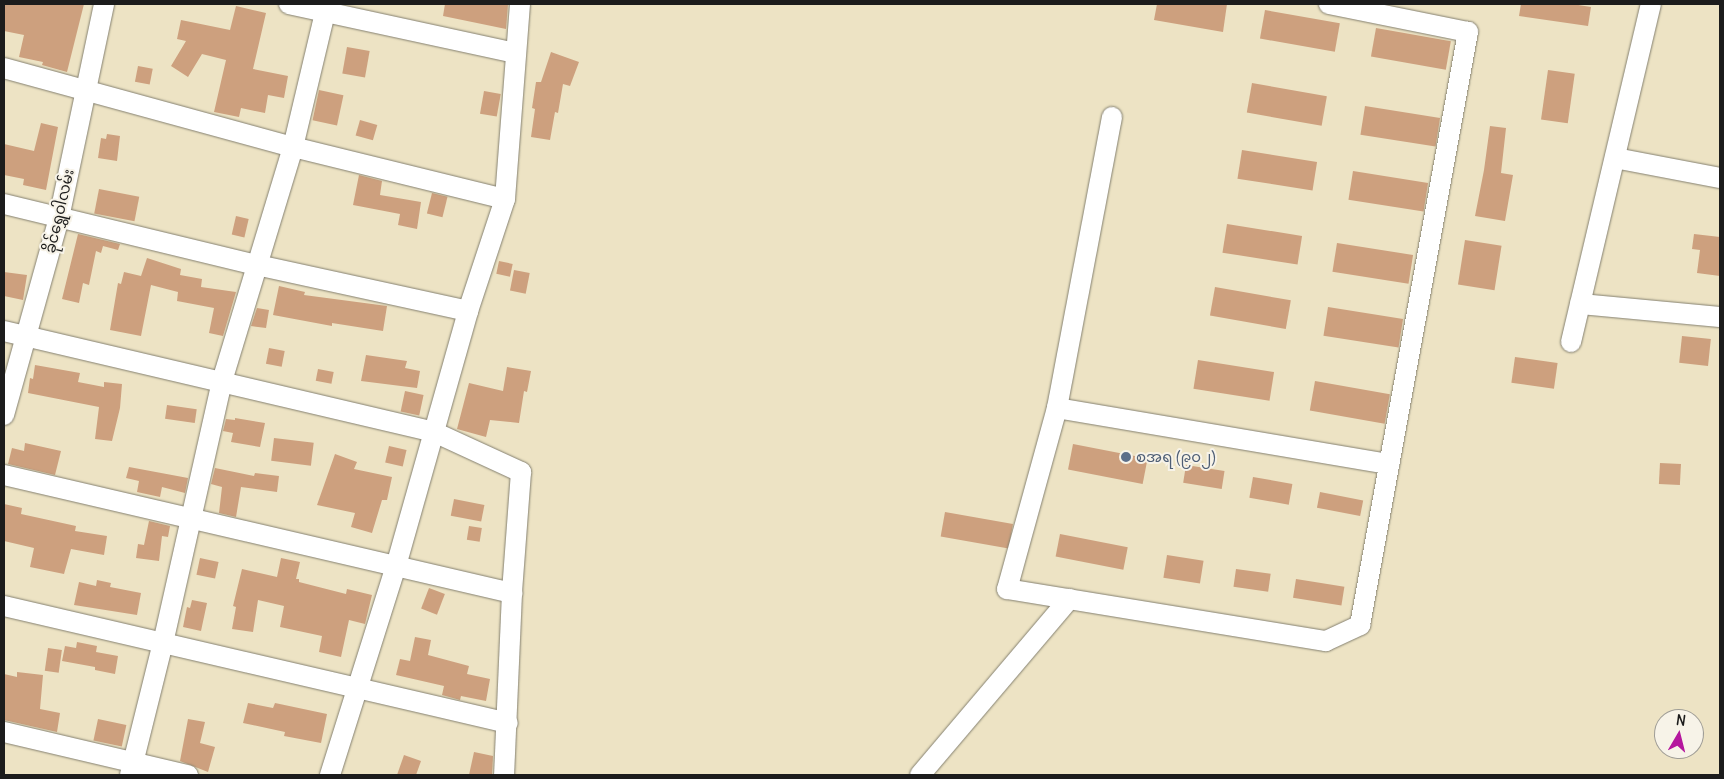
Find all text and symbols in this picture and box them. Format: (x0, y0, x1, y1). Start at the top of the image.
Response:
street label: ခိုင်ရွှေဝါလမ်း (41, 167, 77, 255)
place label: စအရ (၉၀၂) (1136, 448, 1216, 466)
marker: စအရ (၉၀၂) (1120, 451, 1132, 463)
north arrow (1654, 709, 1704, 759)
text: N (1675, 711, 1687, 730)

